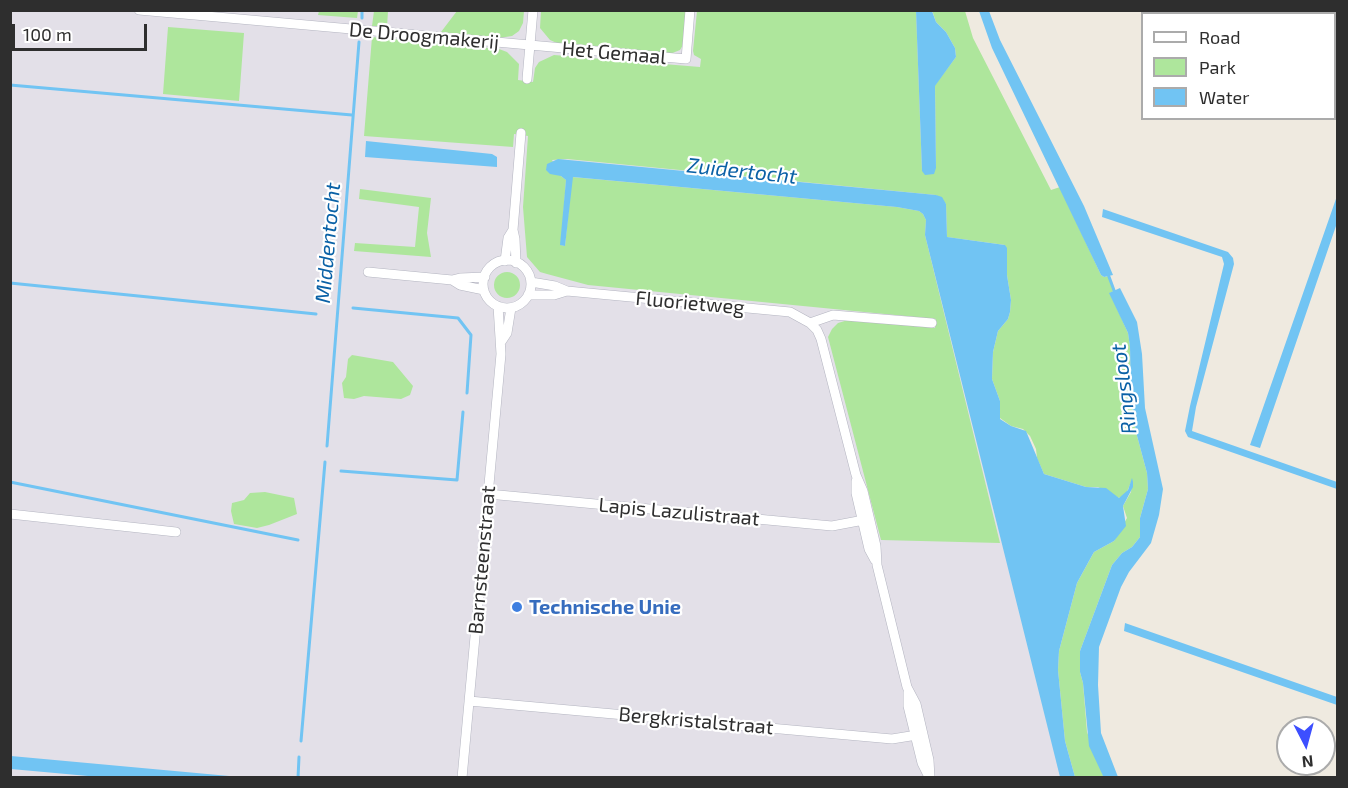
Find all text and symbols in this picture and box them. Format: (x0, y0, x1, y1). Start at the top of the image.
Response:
scale bar (15, 12, 150, 50)
legend (1141, 12, 1336, 120)
street label: De Droogmakerij (348, 17, 500, 55)
text: 100 m (23, 23, 72, 45)
text: Road (1199, 26, 1240, 48)
street label: Het Gemaal (561, 36, 667, 70)
text: Park (1199, 56, 1236, 78)
text: Water (1199, 86, 1249, 108)
water label: Zuidertocht (686, 153, 798, 189)
water label: Middentocht (310, 182, 346, 304)
street label: Fluorietweg (635, 286, 745, 320)
water label: Ringsloot (1106, 342, 1142, 436)
street label: Barnsteenstraat (464, 485, 500, 635)
street label: Lapis Lazulistraat (597, 493, 761, 531)
place label: Technische Unie (529, 595, 681, 619)
marker: Technische Unie (510, 600, 524, 614)
street label: Bergkristalstraat (618, 702, 774, 740)
north arrow (1276, 716, 1336, 776)
text: N (1301, 752, 1314, 772)

